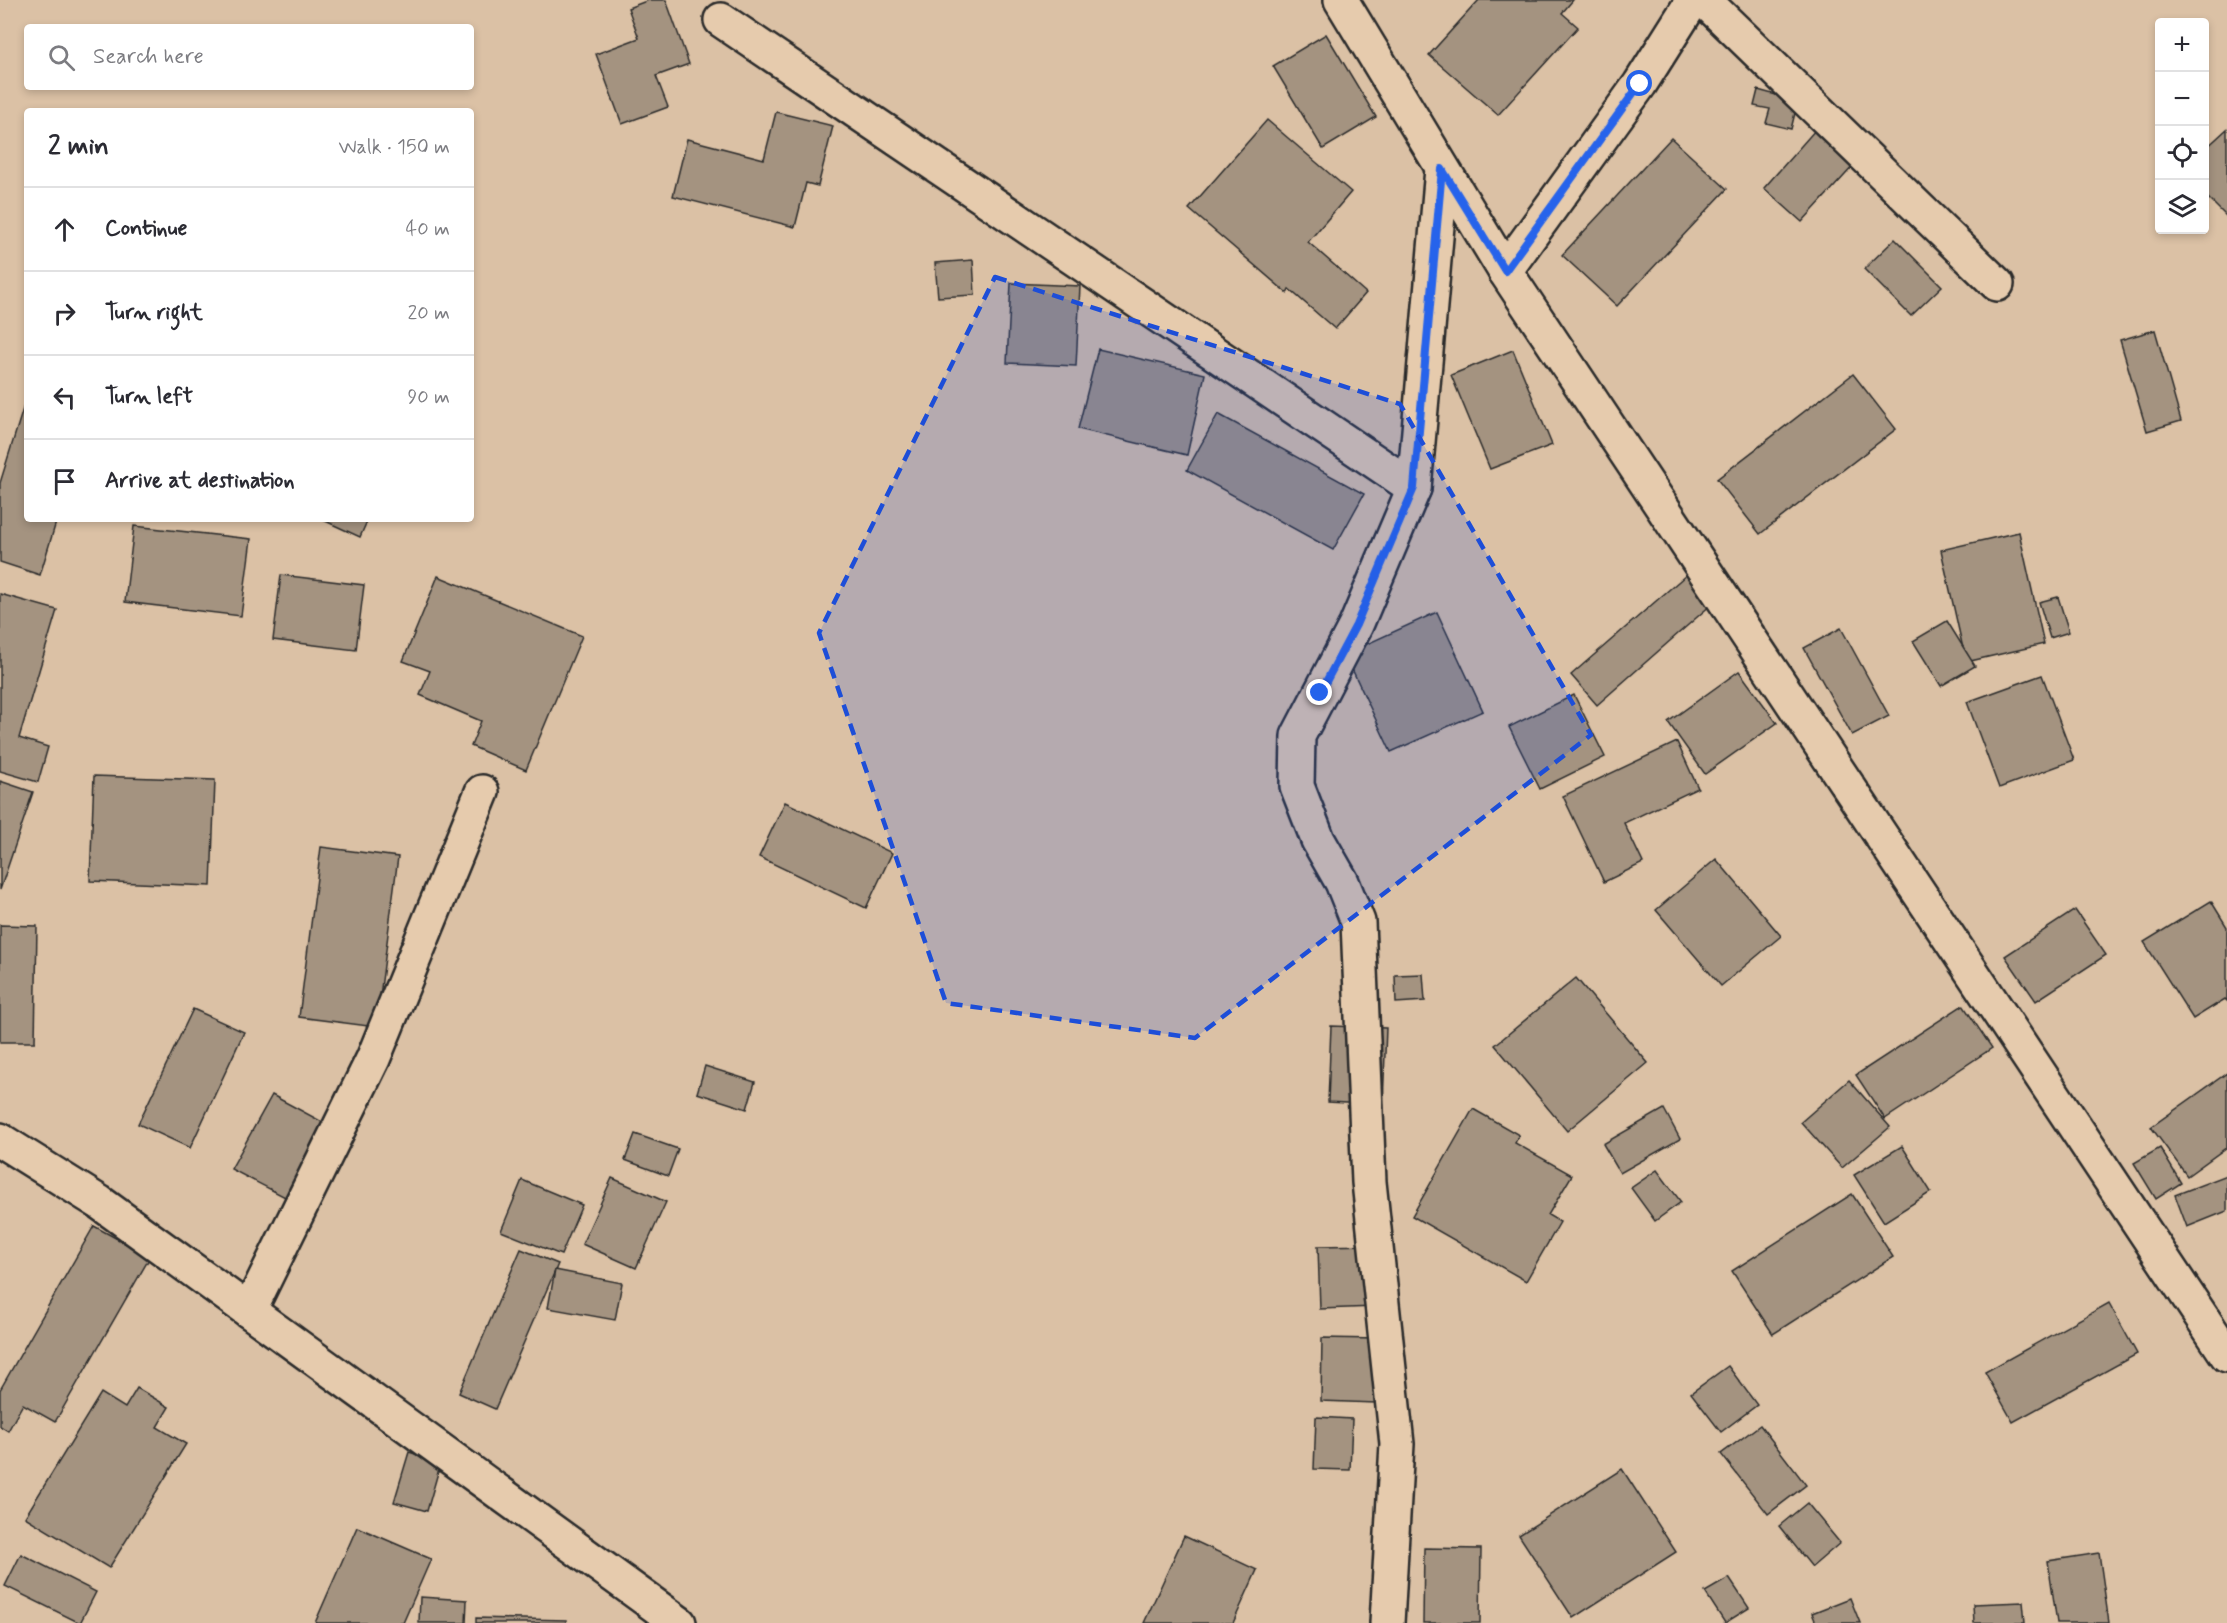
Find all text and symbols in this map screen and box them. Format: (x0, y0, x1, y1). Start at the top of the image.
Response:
map controls (2155, 18, 2209, 234)
button: + (2155, 18, 2209, 72)
search box (24, 24, 474, 90)
icon: search (45, 41, 78, 74)
text: Search here (93, 43, 204, 71)
route start (1626, 70, 1652, 96)
button: − (2155, 72, 2209, 126)
button: locate (2155, 126, 2209, 180)
text: 2 min (48, 130, 109, 164)
text: Walk · 150 m (338, 134, 450, 161)
button: layers (2155, 180, 2209, 234)
icon: ahead (48, 213, 81, 246)
text: Continue (105, 215, 187, 243)
text: 40 m (406, 216, 450, 243)
icon: right (48, 297, 81, 330)
text: Turn right (105, 299, 203, 327)
text: 20 m (407, 300, 450, 327)
icon: left (48, 381, 81, 414)
text: Turn left (105, 383, 193, 411)
text: 90 m (407, 384, 450, 411)
icon: arrive (48, 465, 81, 498)
text: Arrive at destination (105, 467, 295, 495)
route end (1306, 679, 1332, 705)

